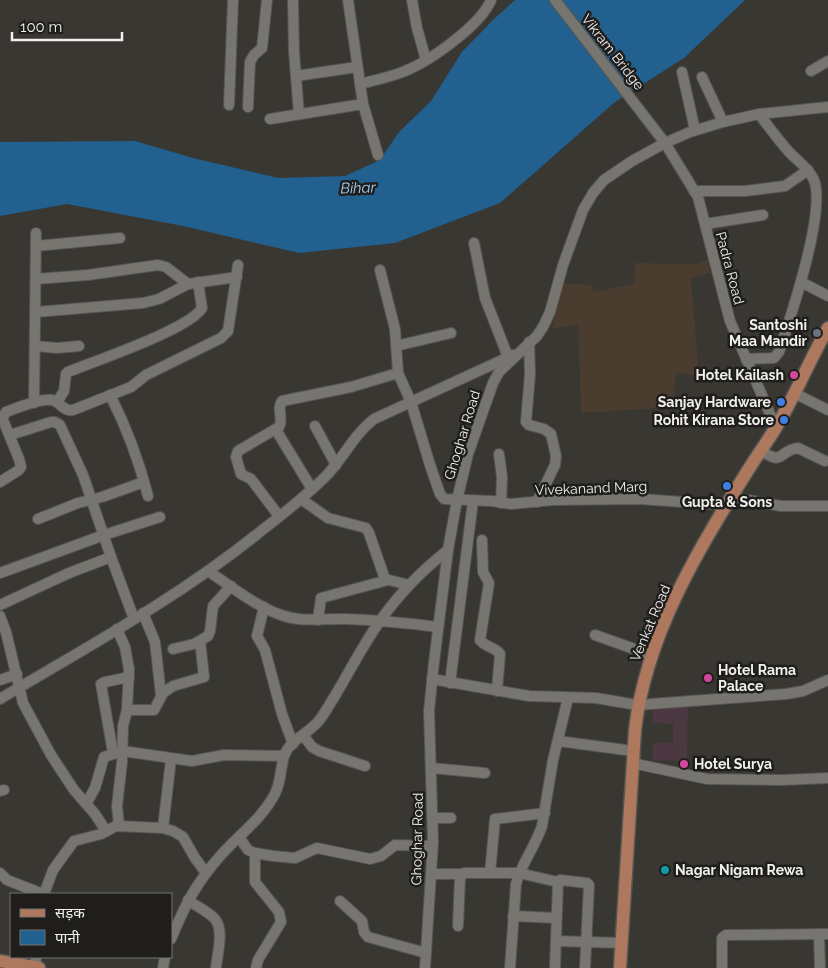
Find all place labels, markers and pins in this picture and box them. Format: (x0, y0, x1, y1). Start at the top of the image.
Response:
place label: Santoshi Maa Mandir (729, 317, 808, 349)
marker: Santoshi Maa Mandir (811, 327, 823, 339)
place label: Hotel Kailash (695, 367, 784, 383)
marker: Hotel Kailash (788, 369, 800, 381)
place label: Sanjay Hardware (658, 394, 772, 410)
marker: Sanjay Hardware (775, 396, 787, 408)
place label: Rohit Kirana Store (654, 412, 775, 428)
marker: Rohit Kirana Store (778, 414, 790, 426)
marker: Gupta & Sons (721, 480, 733, 492)
place label: Gupta & Sons (682, 494, 772, 510)
place label: Hotel Rama Palace (718, 662, 796, 694)
marker: Hotel Rama Palace (702, 672, 714, 684)
place label: Hotel Surya (694, 756, 772, 772)
marker: Hotel Surya (678, 758, 690, 770)
place label: Nagar Nigam Rewa (675, 862, 803, 878)
marker: Nagar Nigam Rewa (659, 864, 671, 876)

